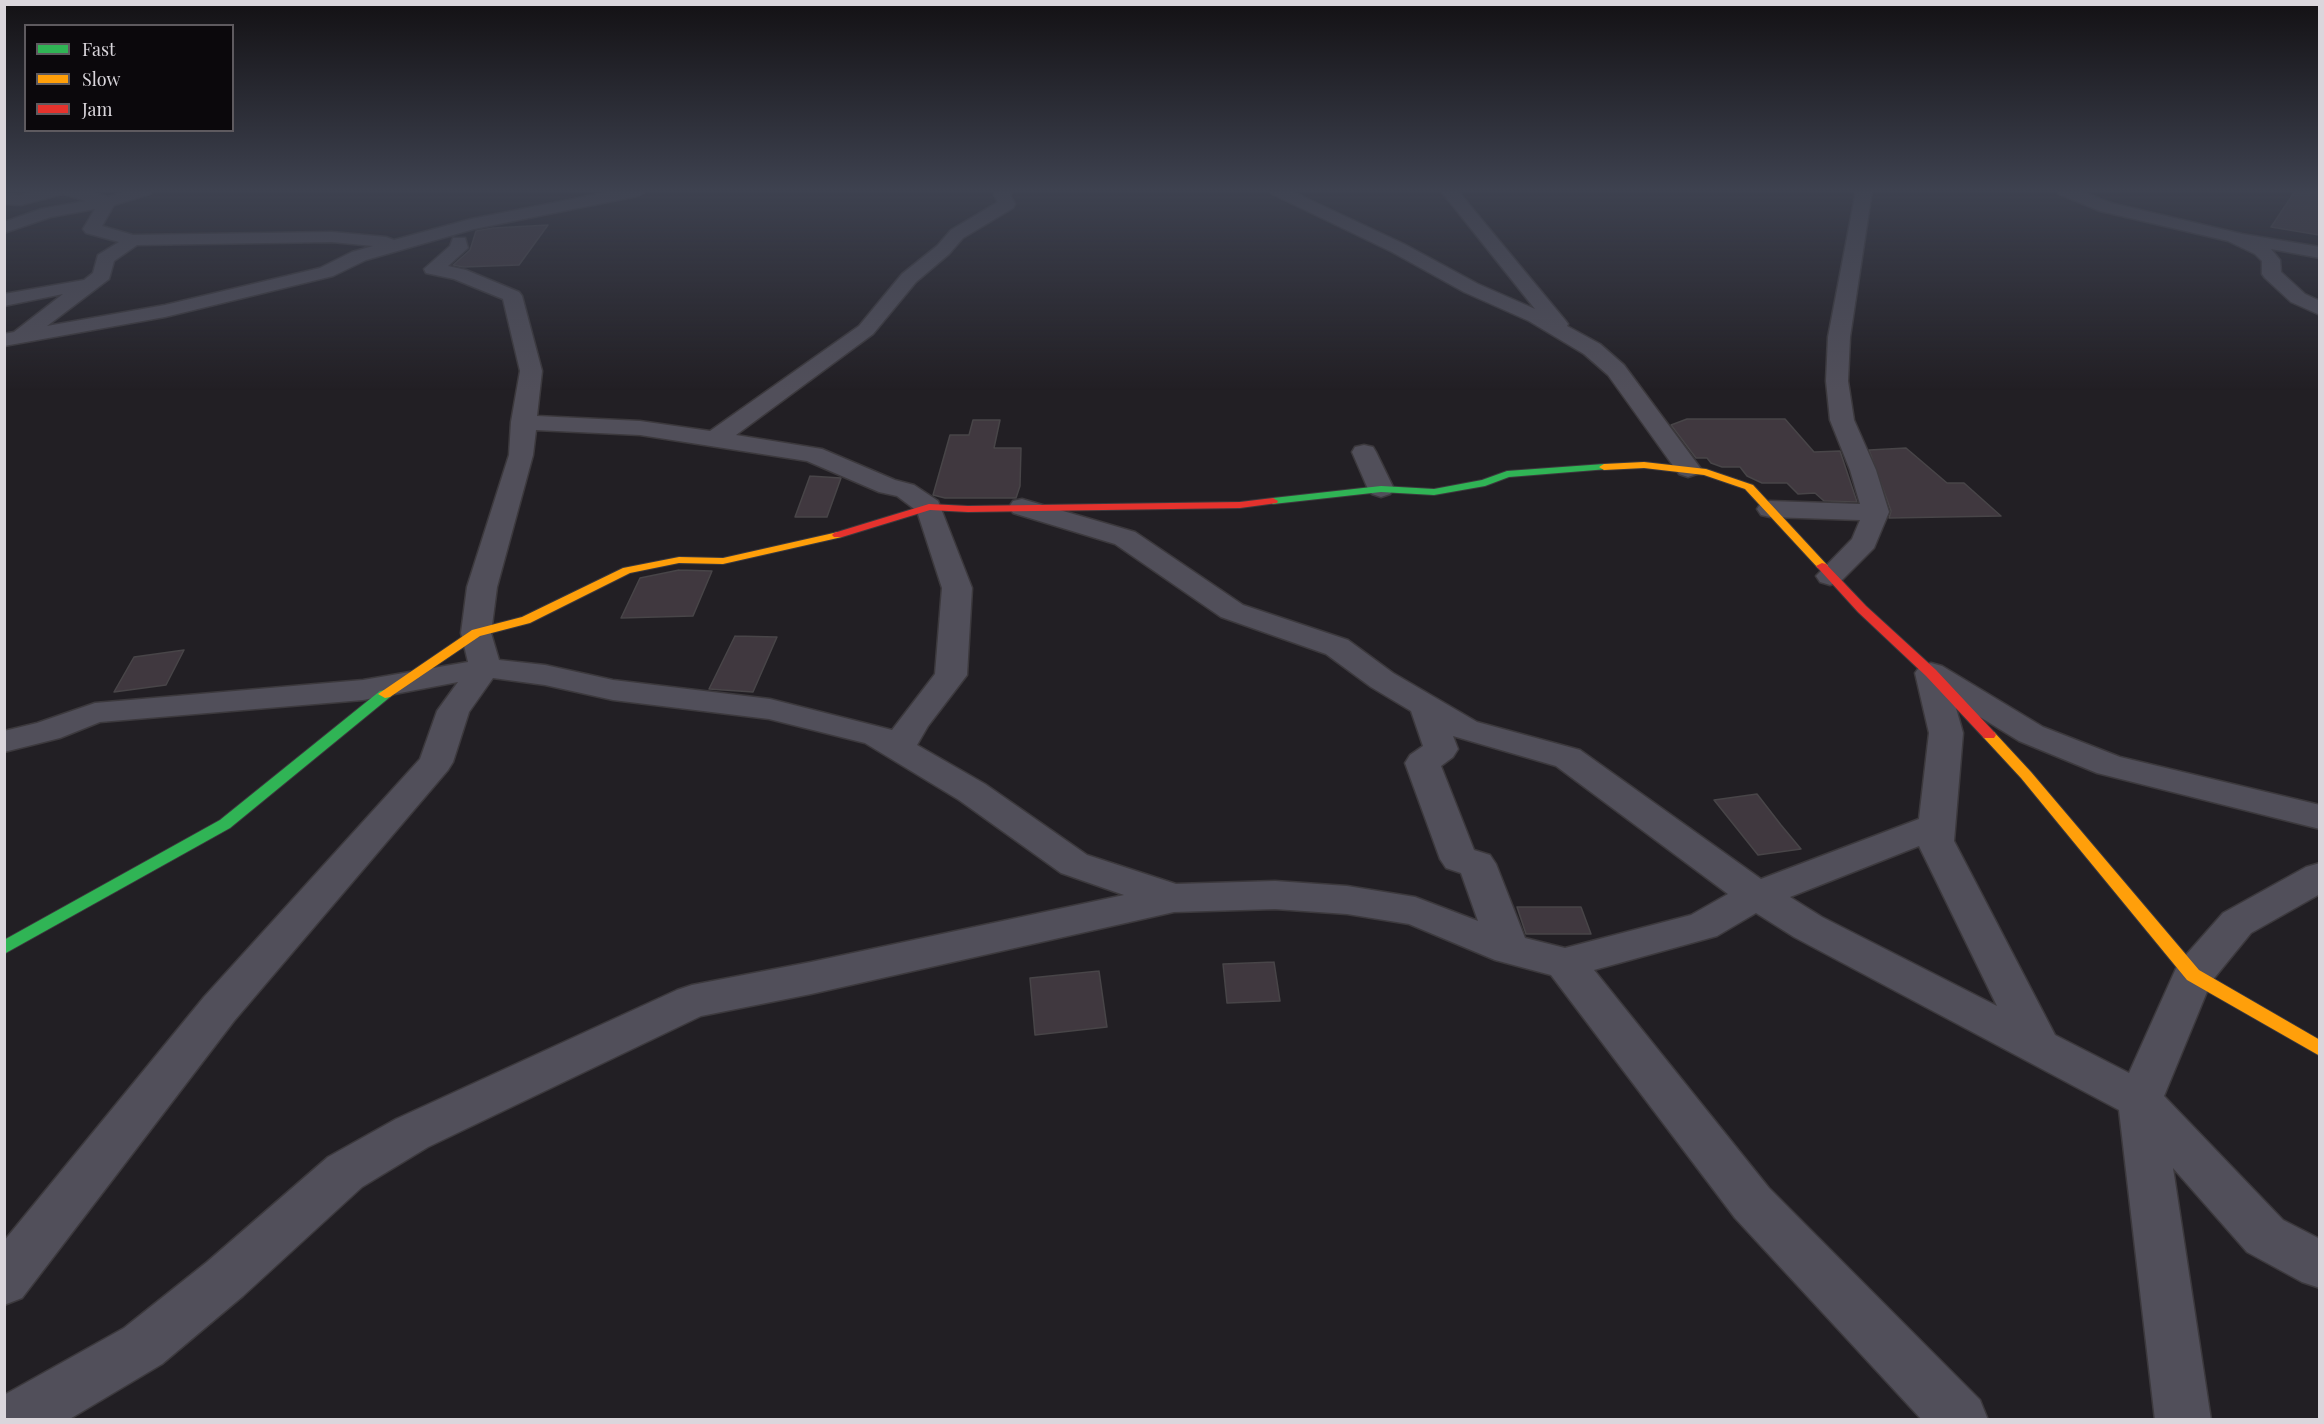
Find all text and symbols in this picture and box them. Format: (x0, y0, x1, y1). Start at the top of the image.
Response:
legend (24, 24, 234, 132)
text: Fast (82, 37, 115, 61)
text: Slow (82, 67, 120, 91)
text: Jam (82, 97, 112, 121)

